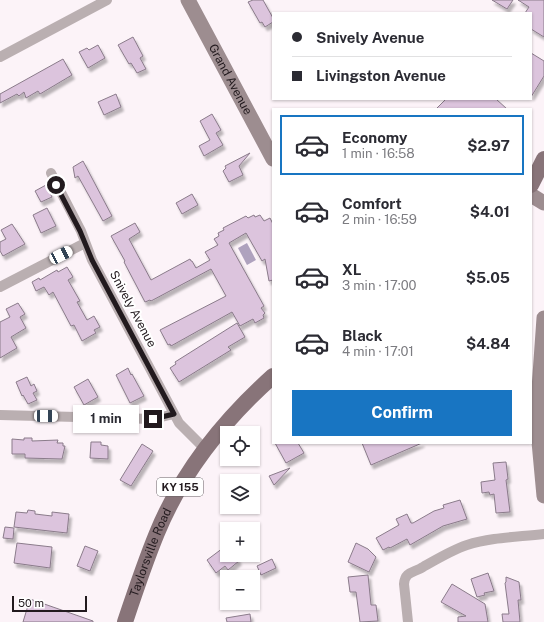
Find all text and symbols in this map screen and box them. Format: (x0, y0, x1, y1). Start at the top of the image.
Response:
text: Snively Avenue (316, 29, 424, 46)
street label: Grand Avenue (206, 42, 255, 117)
text: Livingston Avenue (316, 67, 446, 84)
icon: car (294, 127, 330, 163)
text: Economy (342, 129, 407, 146)
text: $2.97 (467, 137, 510, 154)
text: 1 min · 16:58 (342, 146, 415, 161)
route start (47, 176, 65, 194)
icon: car (294, 193, 330, 229)
text: Comfort (342, 195, 402, 212)
text: $4.01 (470, 203, 510, 220)
text: 2 min · 16:59 (342, 212, 417, 227)
car (48, 244, 74, 266)
icon: car (294, 259, 330, 295)
text: XL (342, 261, 361, 278)
street label: Snively Avenue (107, 268, 159, 350)
text: $5.05 (466, 269, 510, 286)
text: 3 min · 17:00 (342, 278, 416, 293)
icon: car (294, 325, 330, 361)
text: Black (342, 327, 382, 344)
text: $4.84 (466, 335, 510, 352)
text: 4 min · 17:01 (342, 344, 414, 359)
button: Confirm (292, 390, 512, 436)
callout: 1 min (73, 405, 139, 433)
car (34, 410, 58, 422)
route end (144, 410, 162, 428)
text: 1 min (90, 411, 122, 426)
map controls (220, 426, 260, 610)
button: locate (220, 426, 260, 466)
button: layers (220, 474, 260, 514)
road number: KY 155 (157, 478, 203, 496)
street label: Taylorsville Road (127, 506, 174, 599)
button: + (220, 522, 260, 562)
button: − (220, 570, 260, 610)
scale bar (12, 594, 87, 613)
text: 50 m (18, 597, 44, 609)

